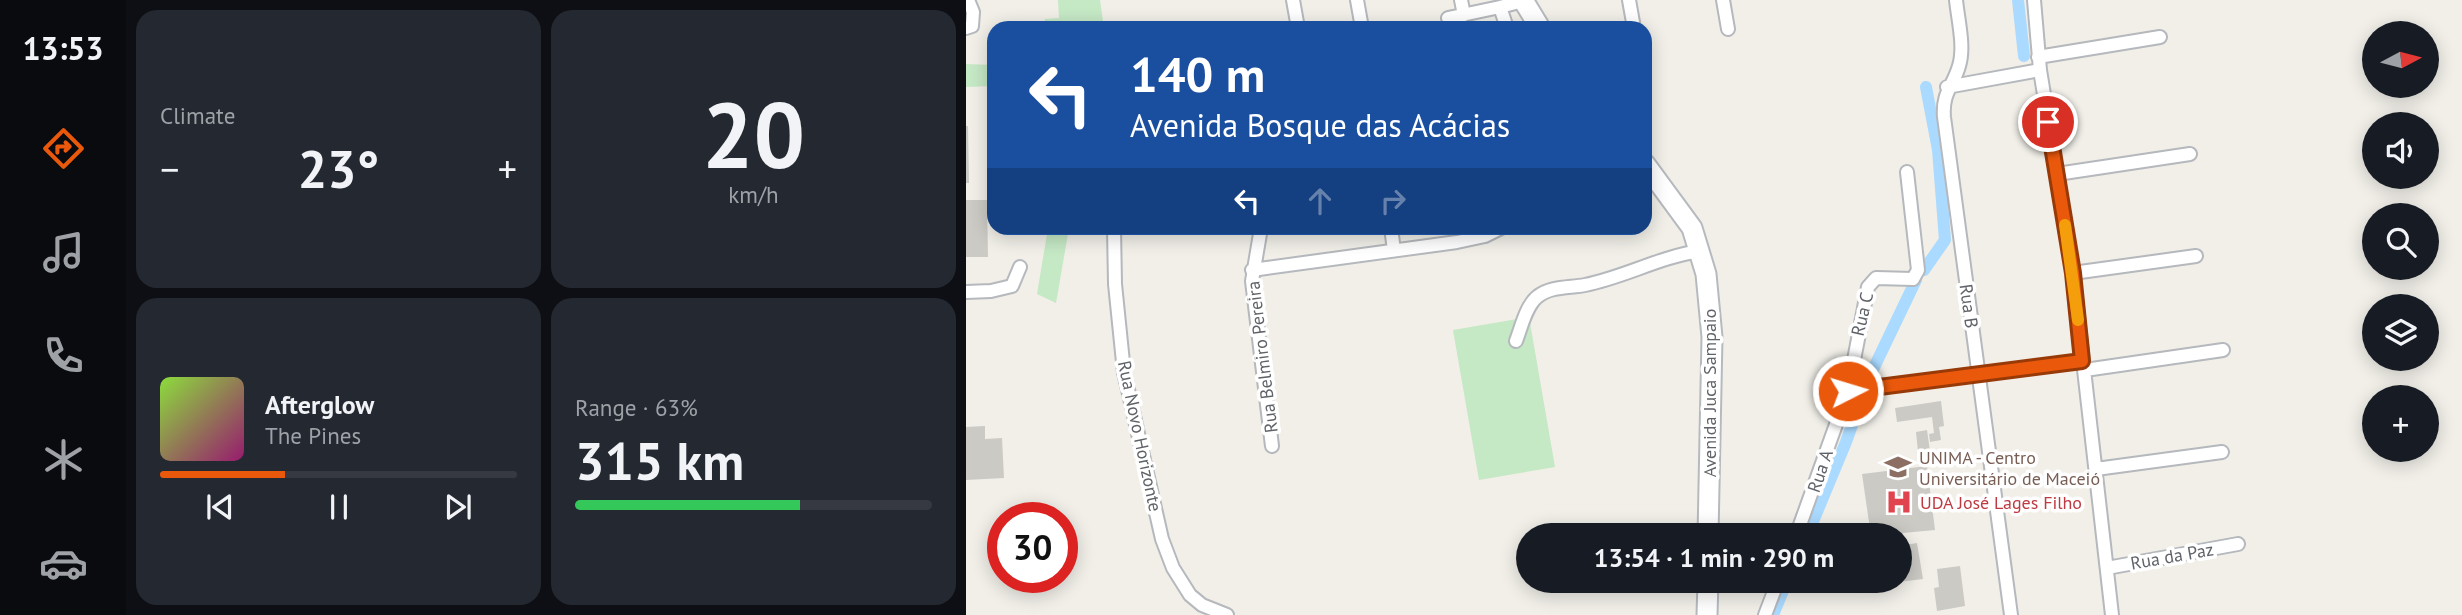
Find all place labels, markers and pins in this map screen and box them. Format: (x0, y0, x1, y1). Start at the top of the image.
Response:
pin (2018, 92, 2078, 152)
place label: UNIMA - Centro Universitário de Maceió (1919, 446, 2100, 490)
school or university icon: UNIMA - Centro Universitário de Maceió (1883, 452, 1913, 482)
hospital icon: UDA José Lages Filho (1884, 487, 1914, 517)
place label: UDA José Lages Filho (1920, 491, 2082, 514)

